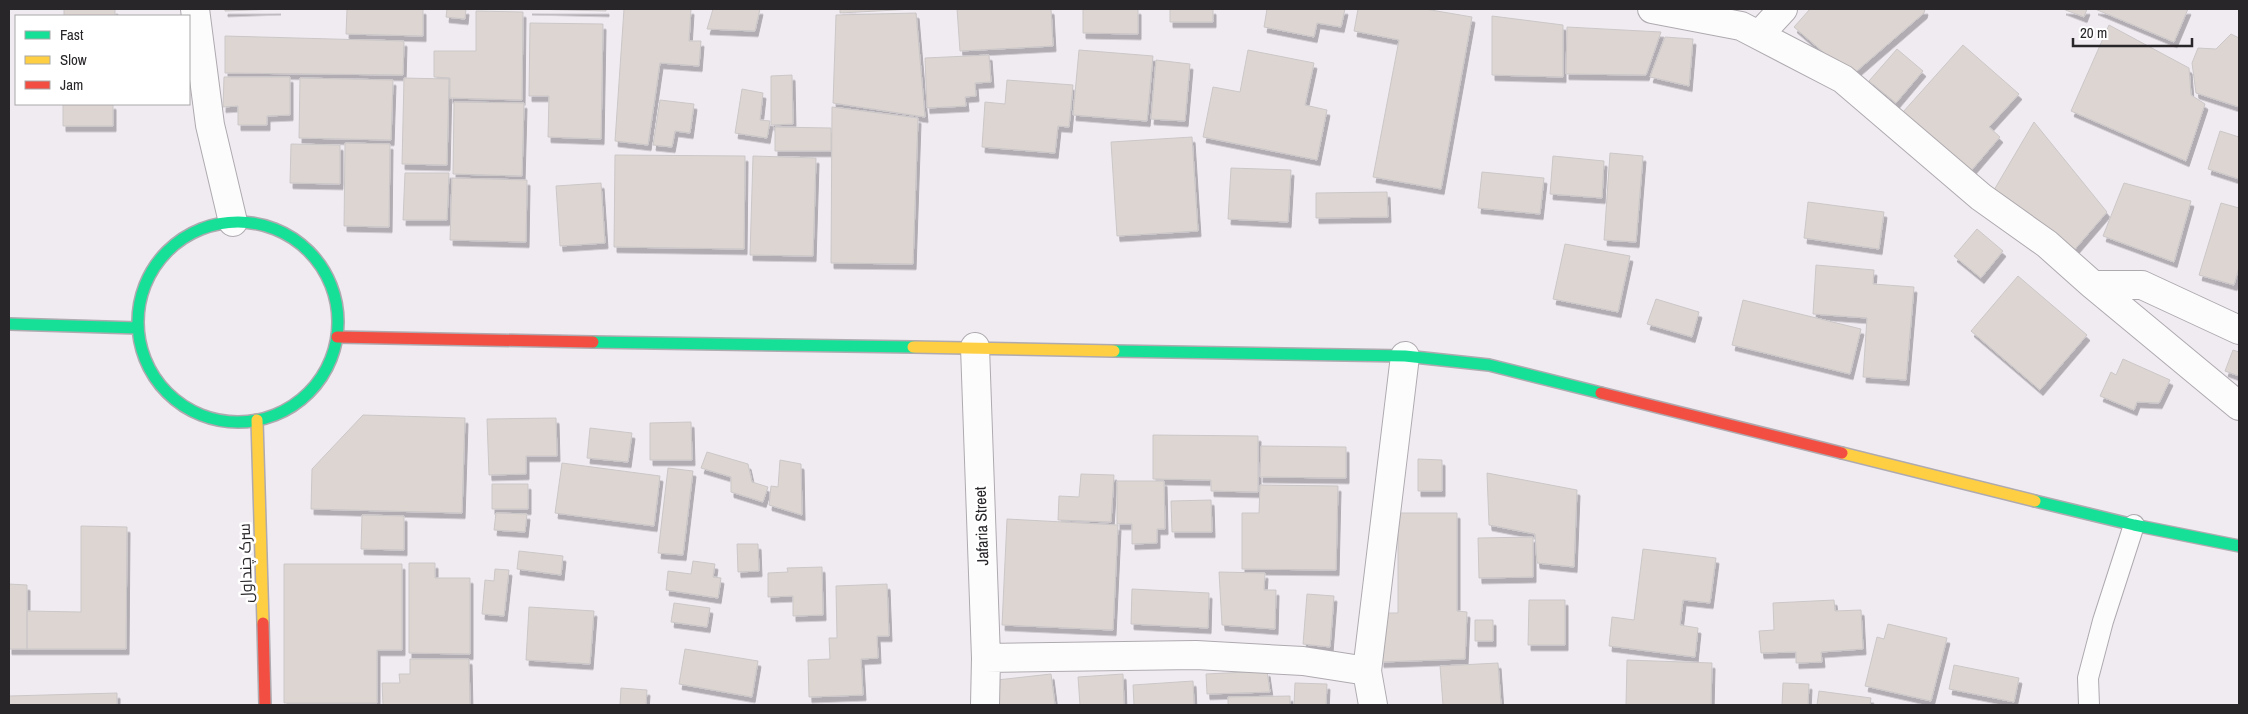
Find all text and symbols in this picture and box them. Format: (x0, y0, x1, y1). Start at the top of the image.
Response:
legend (15, 15, 190, 105)
scale bar (2073, 15, 2192, 47)
text: 20 m (2080, 22, 2107, 43)
text: Fast (60, 24, 84, 45)
text: Slow (60, 49, 87, 70)
text: Jam (60, 74, 83, 95)
street label: Jafaria Street (969, 486, 993, 566)
street label: سرک چنداول (233, 523, 258, 603)

